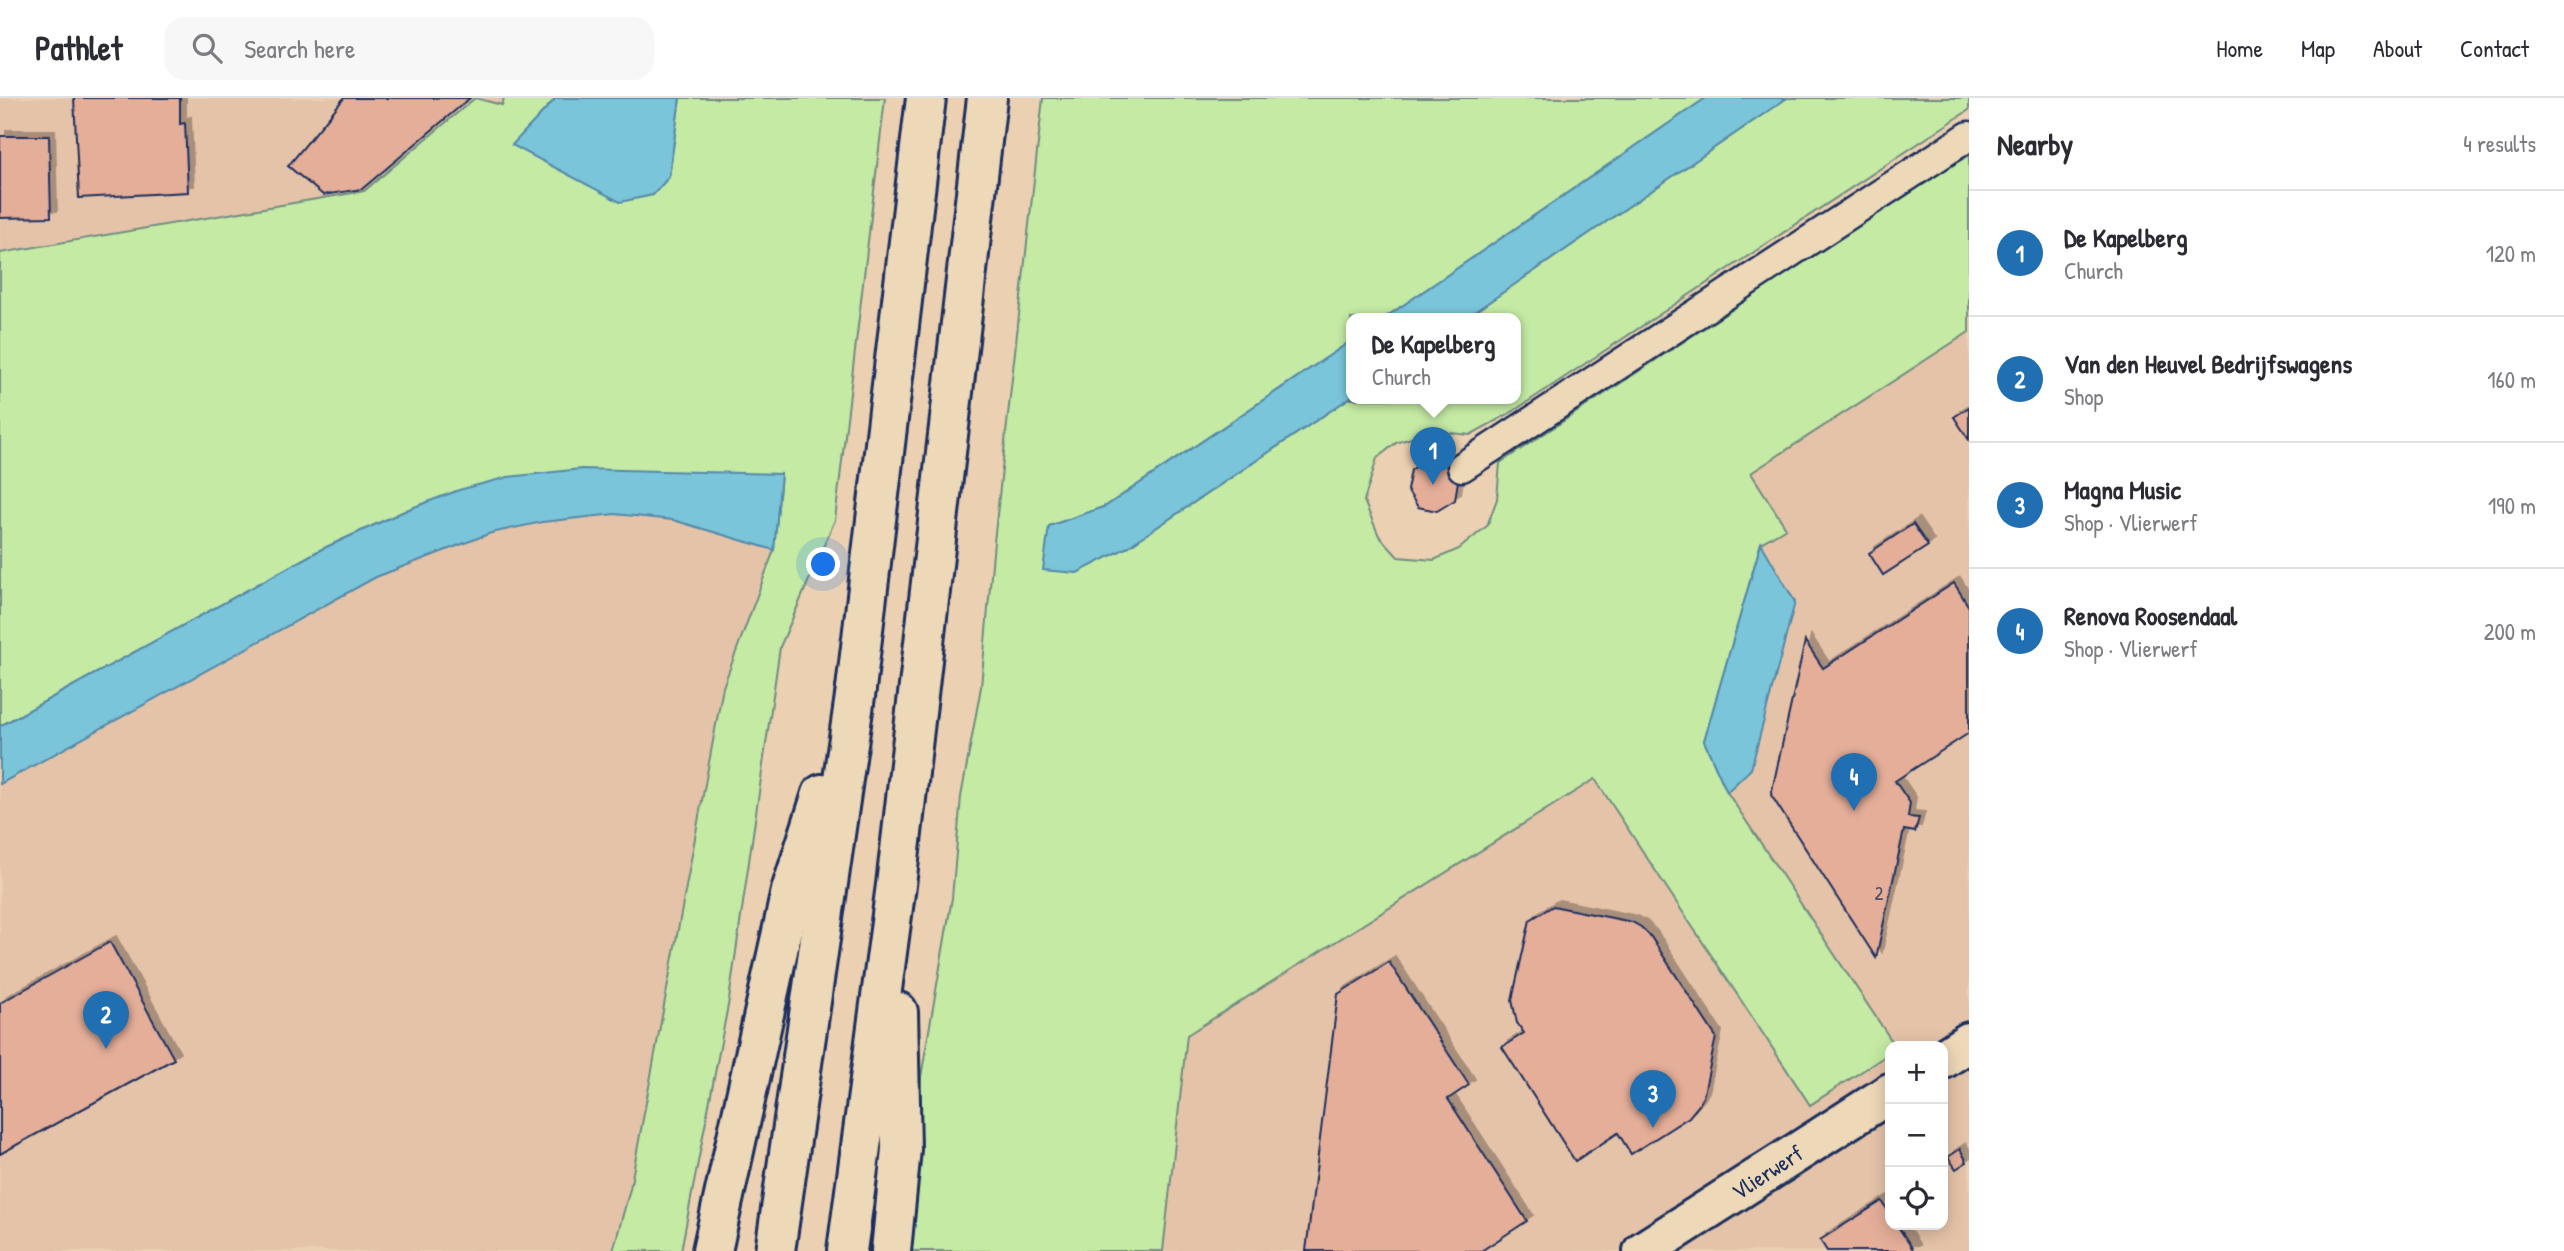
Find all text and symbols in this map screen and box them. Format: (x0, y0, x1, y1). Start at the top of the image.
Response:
search box (164, 17, 654, 80)
text: Pathlet (35, 26, 122, 70)
icon: search (188, 29, 226, 67)
text: Search here (244, 31, 355, 66)
text: Home (2216, 32, 2263, 64)
text: Map (2301, 32, 2335, 64)
text: About (2373, 32, 2422, 64)
text: Contact (2460, 32, 2529, 64)
text: Nearby (1997, 124, 2073, 164)
text: 4 results (2463, 128, 2536, 159)
text: De Kapelberg (2064, 220, 2188, 255)
text: 1 (2016, 238, 2024, 269)
text: 120 m (2486, 238, 2536, 269)
text: Church (2064, 255, 2123, 286)
popup (1346, 313, 1521, 404)
text: De Kapelberg (1372, 326, 1495, 361)
text: Van den Heuvel Bedrijfswagens (2064, 346, 2352, 381)
text: Church (1372, 361, 1431, 392)
text: 2 (2015, 364, 2025, 395)
text: 160 m (2487, 364, 2536, 395)
text: Shop (2064, 381, 2103, 412)
pin: 1 (1410, 427, 1456, 485)
text: Magna Music (2064, 472, 2181, 507)
text: 3 (2015, 490, 2025, 521)
text: 190 m (2488, 490, 2536, 521)
text: Shop · Vlierwerf (2064, 507, 2198, 538)
your location (806, 547, 840, 581)
text: Renova Roosendaal (2064, 598, 2237, 633)
text: 4 (2016, 616, 2024, 647)
text: 200 m (2484, 616, 2536, 647)
text: Shop · Vlierwerf (2064, 633, 2198, 664)
pin: 4 (1831, 753, 1877, 811)
house number: 2 (1875, 880, 1884, 906)
pin: 2 (83, 991, 129, 1049)
map controls (1885, 1041, 1948, 1230)
button: + (1885, 1041, 1948, 1104)
pin: 3 (1630, 1070, 1676, 1128)
button: − (1885, 1104, 1948, 1167)
street label: Vlierwerf (1725, 1137, 1809, 1207)
button: locate (1885, 1167, 1948, 1230)

